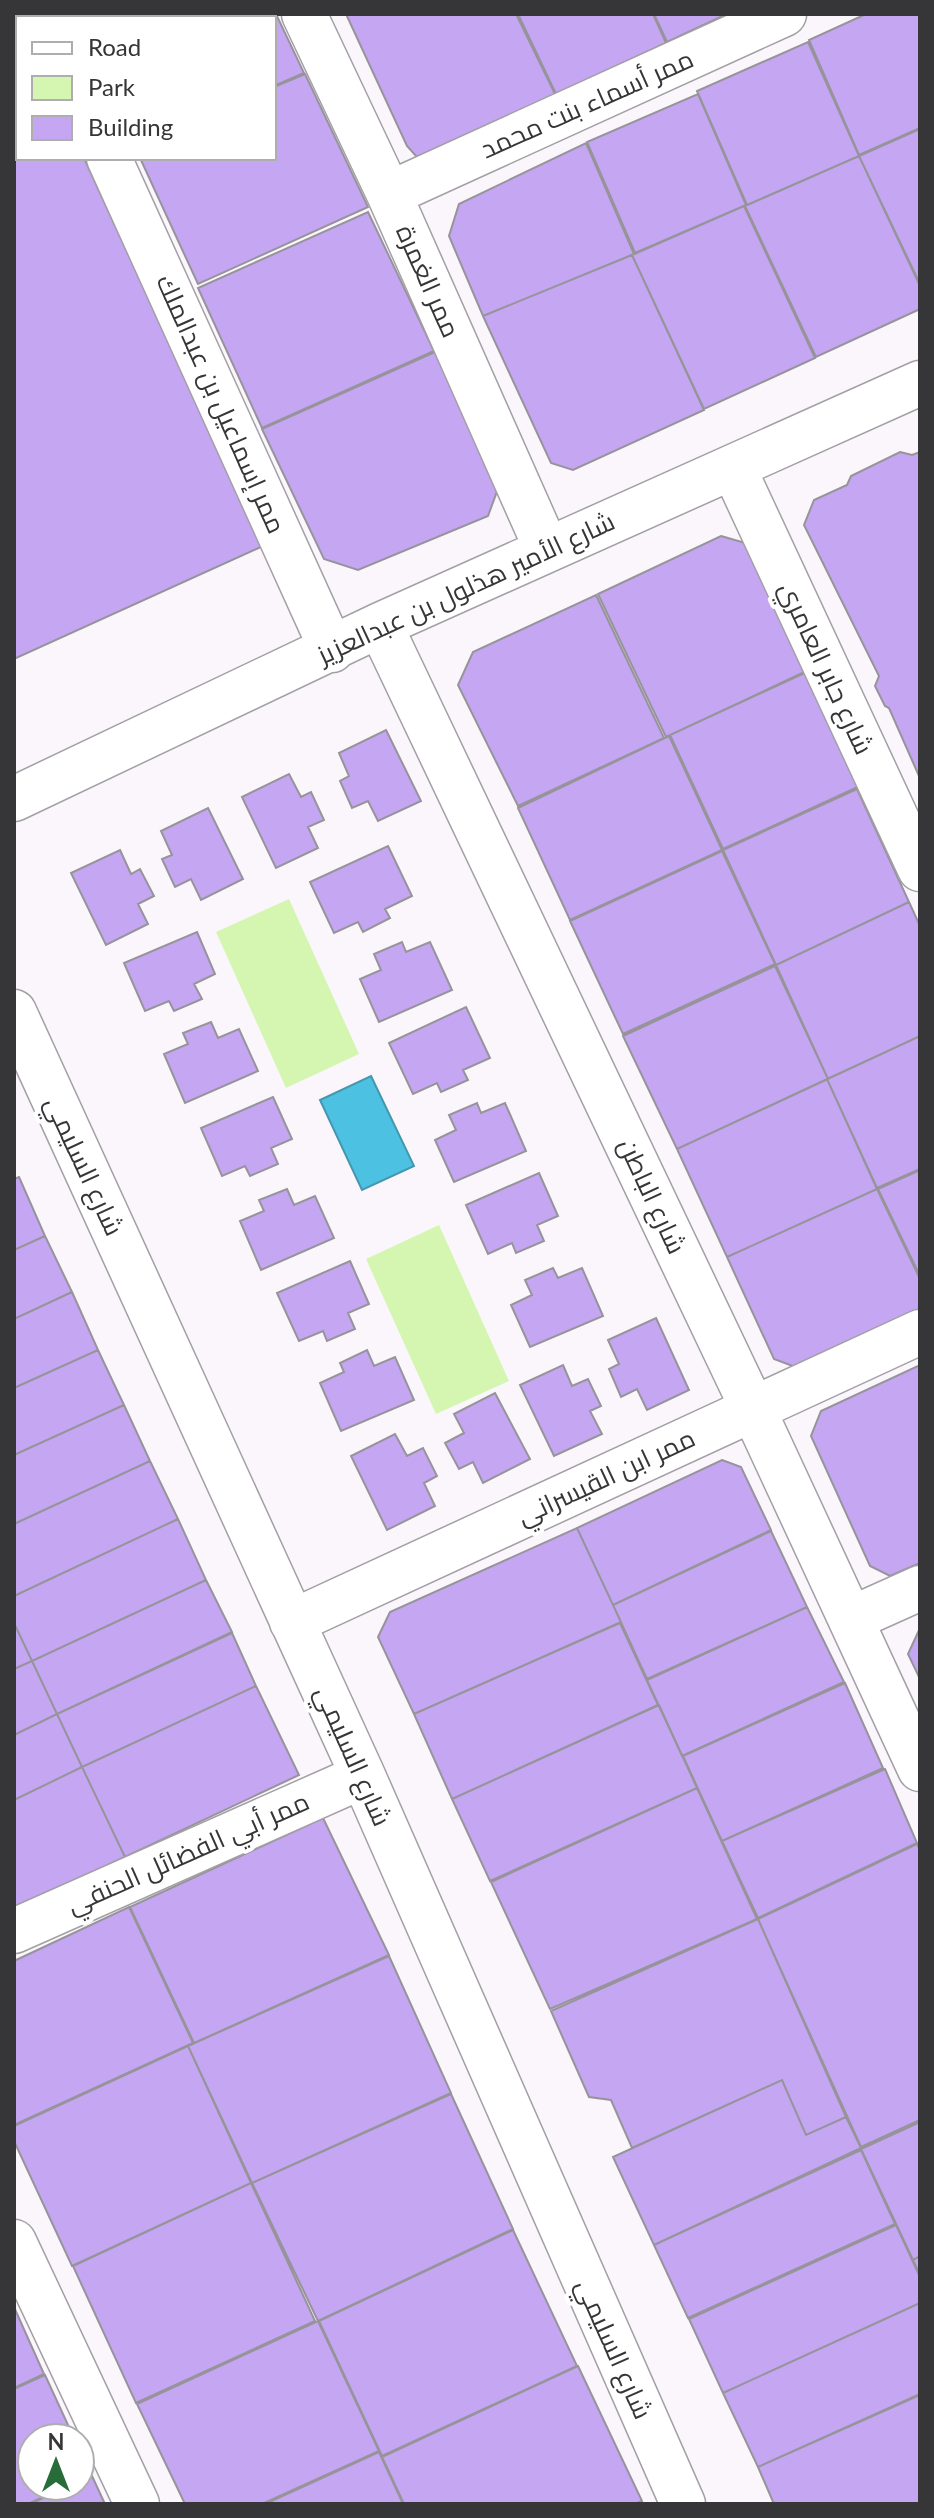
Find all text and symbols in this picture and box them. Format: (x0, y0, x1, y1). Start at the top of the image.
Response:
legend (16, 16, 276, 160)
text: Road (88, 32, 141, 61)
street label: ممر أسماء بنت محمد (475, 42, 698, 164)
text: Park (88, 72, 136, 101)
text: Building (88, 112, 173, 141)
street label: ممر الغمرة (390, 219, 468, 342)
street label: ممر إسماعيل بن عبدالملك (149, 269, 293, 539)
street label: شارع الأمير هذلول بن عبدالعزيز (310, 504, 620, 673)
street label: شارع جابر العامري (768, 576, 881, 761)
street label: شارع السليمي (33, 1091, 131, 1243)
street label: شارع الباطن (610, 1133, 694, 1259)
street label: ممر ابن القيسراني (512, 1421, 702, 1537)
street label: شارع السليمي (303, 1681, 399, 1833)
street label: ممر أبي الفضائل الحنفي (62, 1784, 316, 1925)
street label: شارع السليمي (564, 2274, 660, 2426)
north arrow (16, 2422, 96, 2502)
text: N (48, 2428, 64, 2455)

